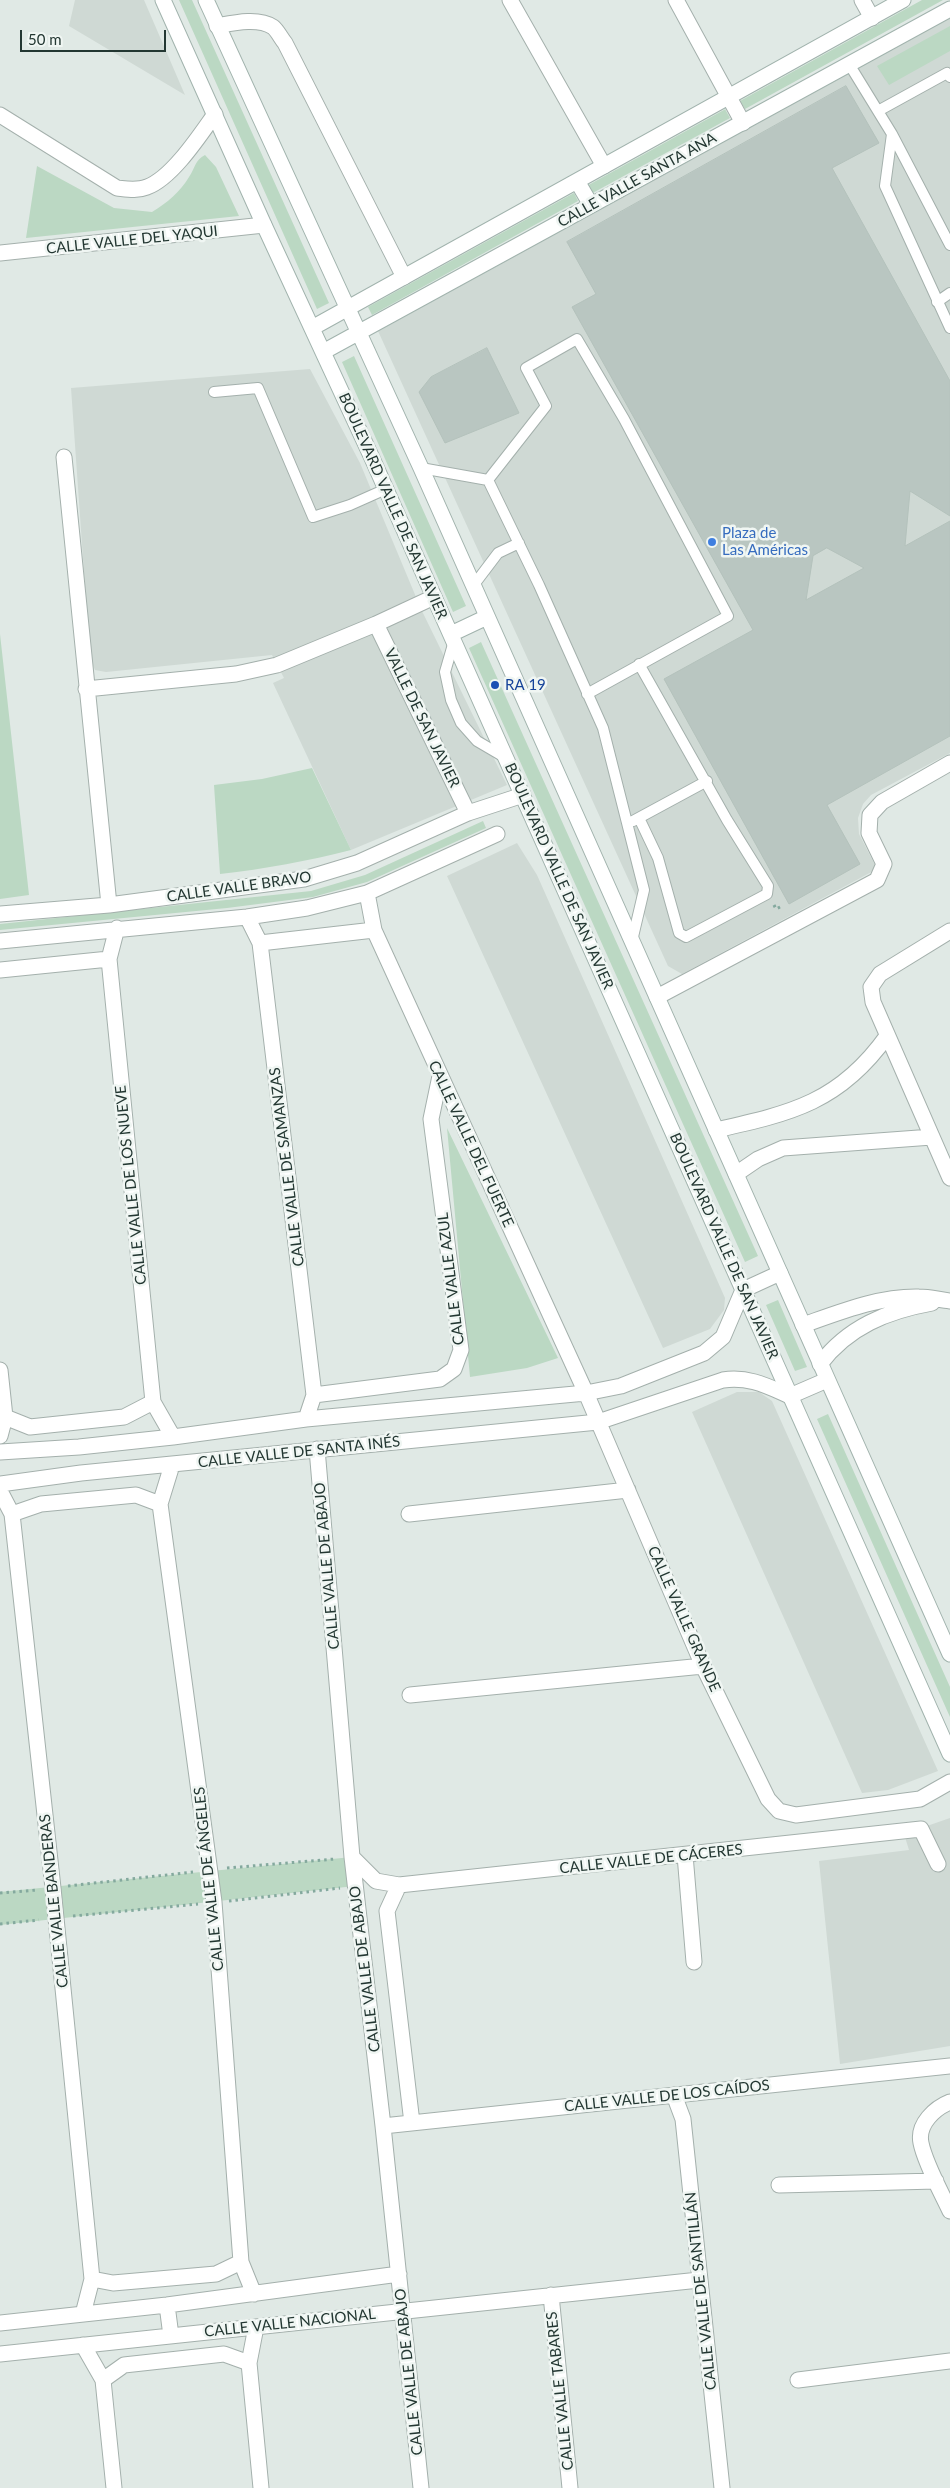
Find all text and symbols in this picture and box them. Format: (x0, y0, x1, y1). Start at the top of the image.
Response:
scale bar (22, 20, 169, 52)
text: 50 m (28, 30, 62, 48)
street label: CALLE VALLE SANTA ANA (555, 129, 719, 231)
street label: CALLE VALLE DEL YAQUI (45, 222, 219, 258)
street label: BOULEVARD VALLE DE SAN JAVIER (335, 390, 451, 622)
place label: Plaza de Las Américas (722, 524, 808, 559)
marker: Plaza de Las Américas (706, 536, 718, 548)
street label: VALLE DE SAN JAVIER (380, 645, 464, 791)
place label: RA 19 (505, 676, 546, 694)
marker: RA 19 (489, 679, 501, 691)
street label: BOULEVARD VALLE DE SAN JAVIER (501, 760, 617, 992)
street label: CALLE VALLE BRAVO (166, 868, 312, 906)
street label: CALLE VALLE DEL FUERTE (424, 1058, 518, 1230)
street label: CALLE VALLE DE SAMANZAS (266, 1066, 308, 1268)
street label: CALLE VALLE DE LOS NUEVE (112, 1084, 150, 1286)
street label: BOULEVARD VALLE DE SAN JAVIER (666, 1130, 782, 1362)
street label: CALLE VALLE AZUL (434, 1212, 468, 1346)
street label: CALLE VALLE DE SANTA INÉS (197, 1432, 401, 1472)
street label: CALLE VALLE DE ABAJO (311, 1482, 343, 1650)
street label: CALLE VALLE GRANDE (644, 1543, 724, 1695)
street label: CALLE VALLE DE ÁNGELES (190, 1786, 228, 1972)
street label: CALLE VALLE BANDERAS (36, 1813, 72, 1989)
street label: CALLE VALLE DE CÁCERES (558, 1840, 744, 1878)
street label: CALLE VALLE DE ABAJO (346, 1885, 384, 2053)
street label: CALLE VALLE DE LOS CAÍDOS (563, 2076, 771, 2116)
street label: CALLE VALLE DE SANTILLÁN (682, 2191, 720, 2391)
street label: CALLE VALLE DE ABAJO (391, 2288, 427, 2456)
street label: CALLE VALLE NACIONAL (203, 2305, 377, 2341)
street label: CALLE VALLE TABARES (543, 2311, 577, 2471)

